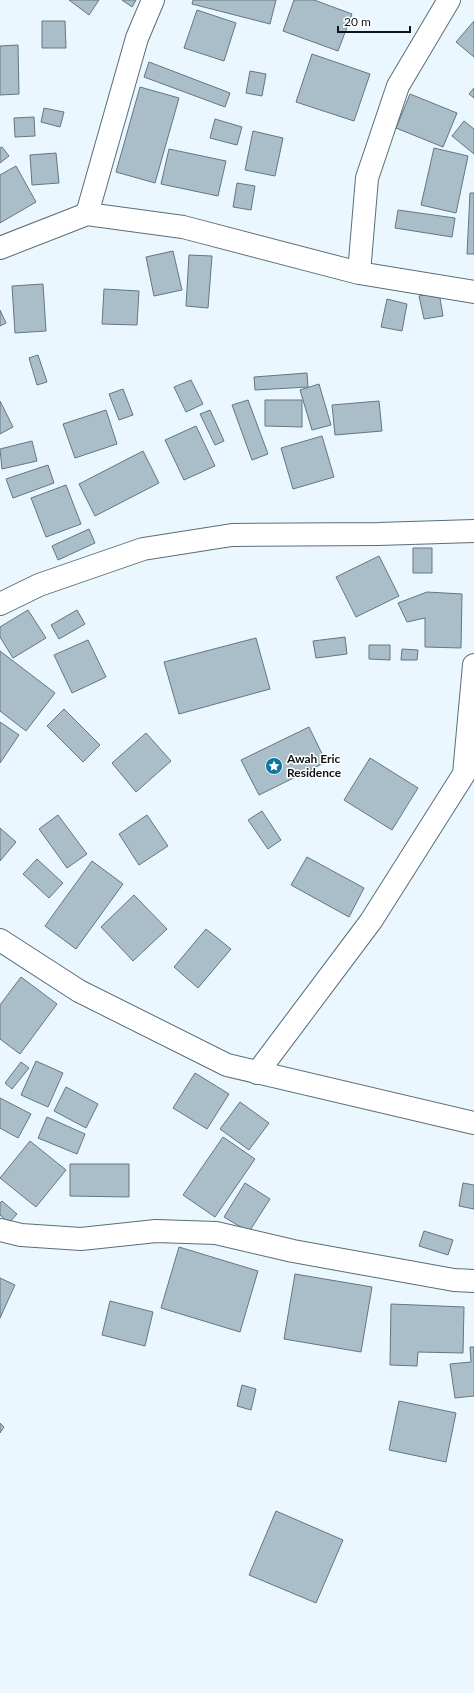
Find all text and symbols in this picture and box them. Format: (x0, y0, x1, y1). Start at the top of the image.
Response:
scale bar (338, 8, 410, 34)
text: 20 m (344, 14, 371, 29)
place label: Awah Eric Residence (286, 751, 342, 780)
place icon: Awah Eric Residence (264, 756, 284, 776)

